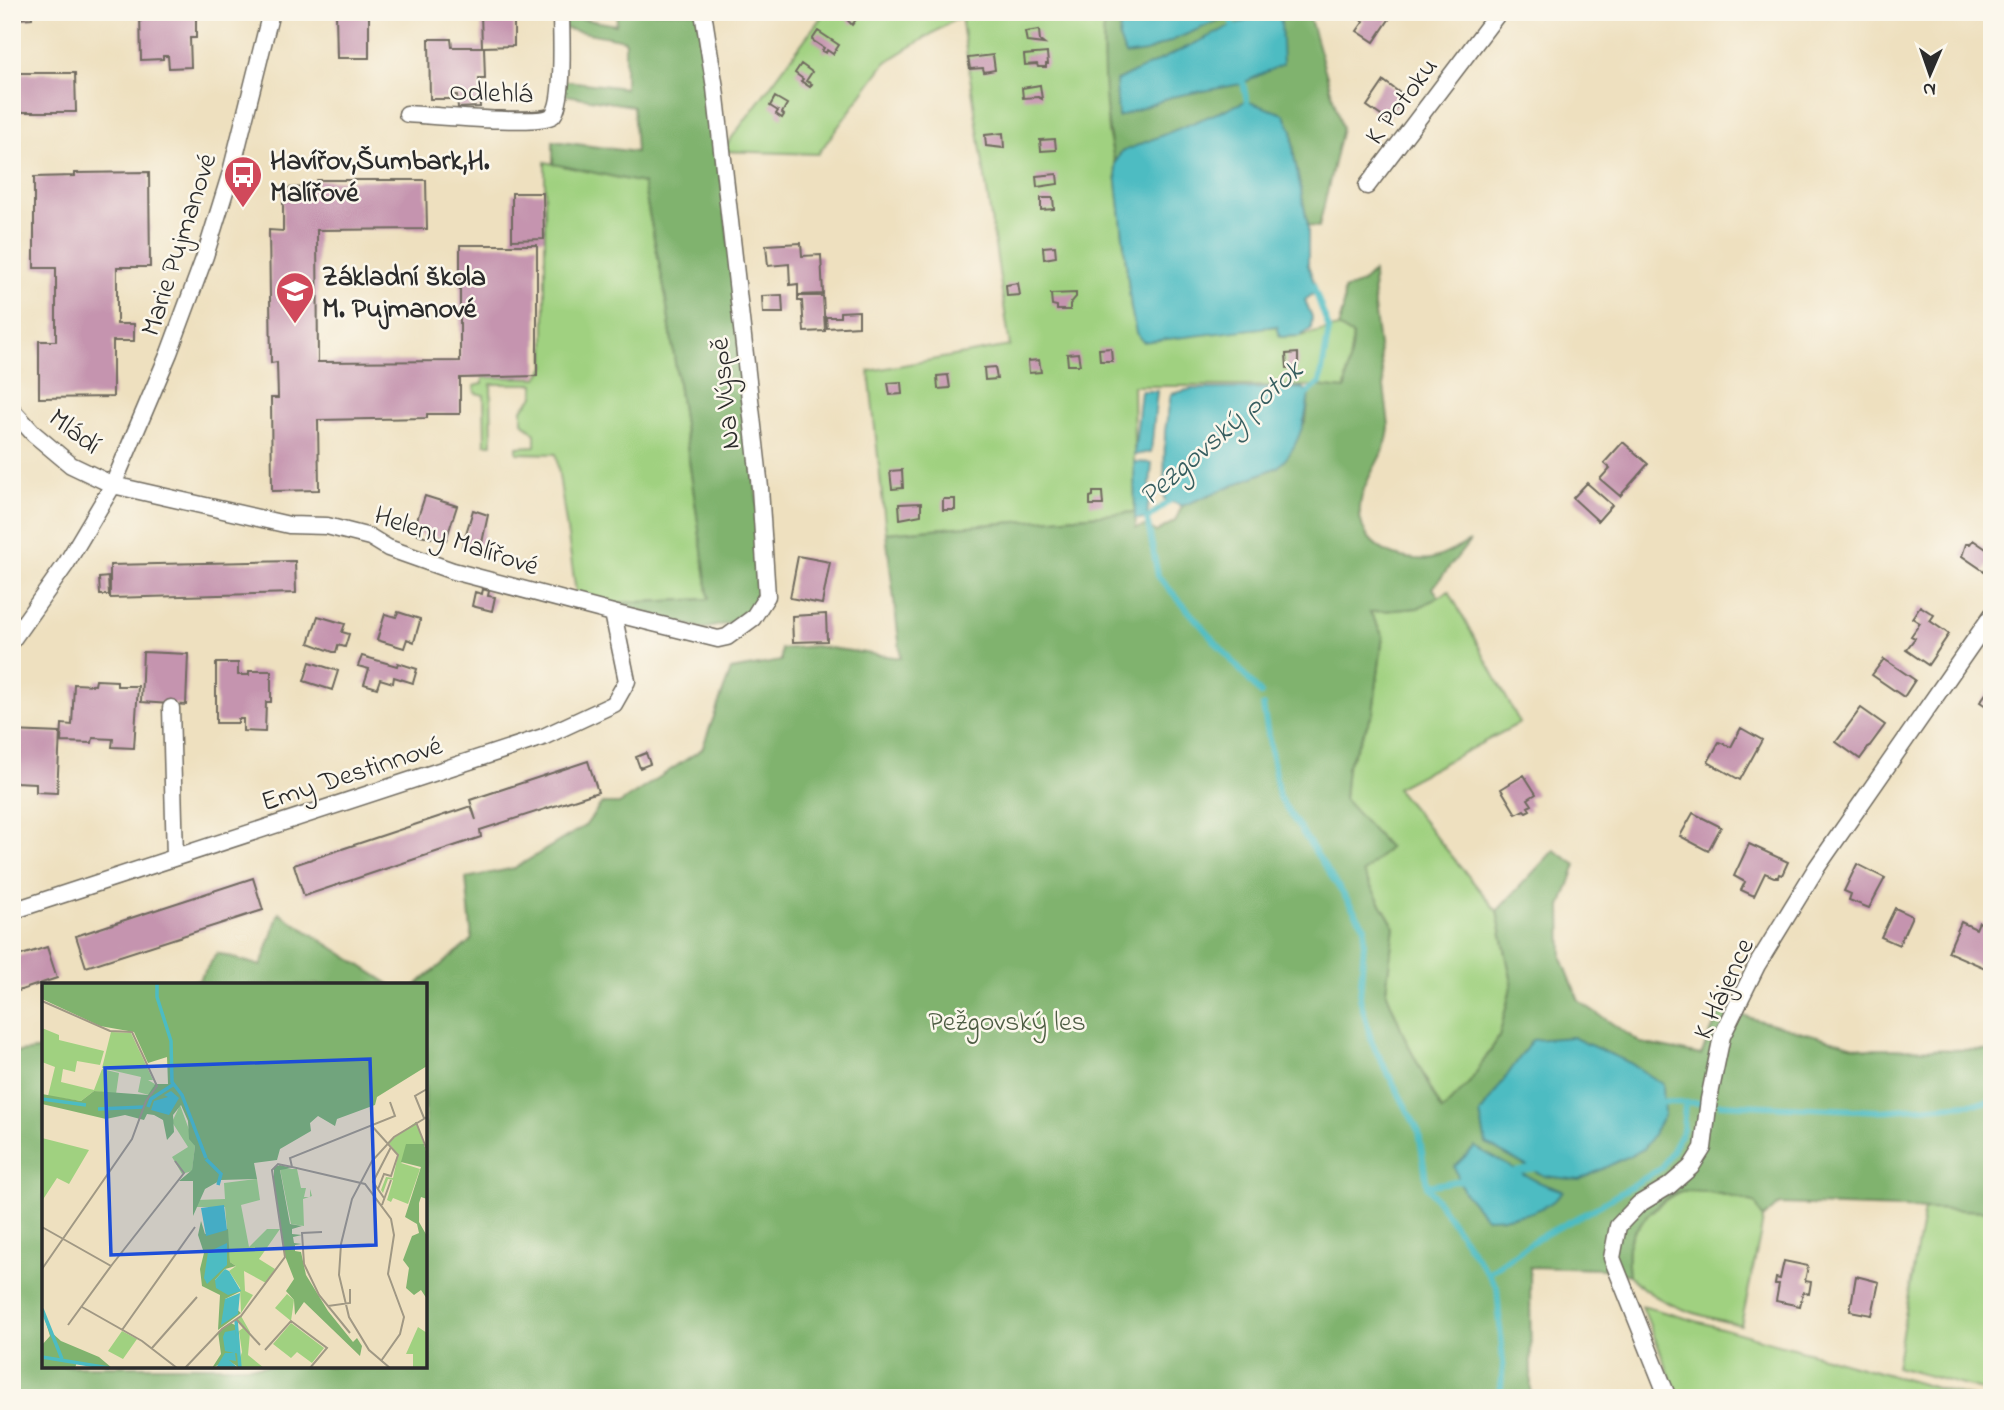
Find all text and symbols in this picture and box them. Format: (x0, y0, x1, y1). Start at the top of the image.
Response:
north arrow (1896, 38, 1966, 108)
street label: K Potoku (1356, 49, 1450, 155)
street label: Odlehlá (448, 73, 533, 116)
text: N (1922, 75, 1936, 102)
place label: Havířov,Šumbark,H. Malířové (270, 142, 490, 215)
street label: Marie Pujmanové (131, 148, 229, 342)
bus stop icon: Havířov,Šumbark,H. Malířové (222, 154, 264, 209)
place label: Základní škola M. Pujmanové (322, 258, 486, 331)
school or university icon: Základní škola M. Pujmanové (274, 270, 316, 325)
street label: Na Výspě (700, 335, 753, 451)
water label: Pezgovský potok (1130, 349, 1315, 518)
street label: Mládí (39, 399, 109, 466)
street label: Heleny Malířové (368, 496, 544, 588)
street label: Emy Destinnové (256, 727, 449, 824)
street label: K Hájence (1684, 931, 1767, 1047)
inset map (42, 983, 427, 1368)
park label: Pežgovský les (928, 1003, 1086, 1044)

